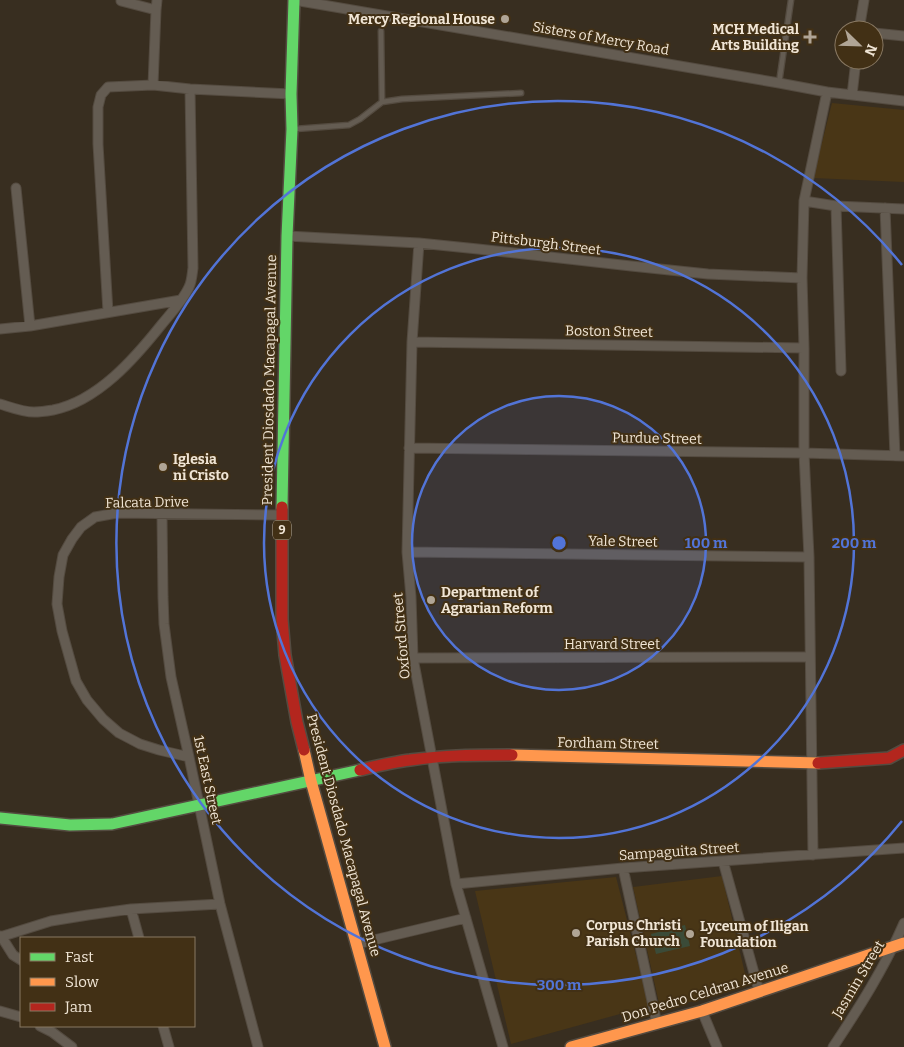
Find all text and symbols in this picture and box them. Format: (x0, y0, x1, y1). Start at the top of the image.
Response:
place label: Mercy Regional House (348, 11, 495, 28)
marker: Mercy Regional House (499, 13, 511, 25)
street label: Sisters of Mercy Road (531, 18, 671, 59)
north arrow (834, 20, 884, 70)
place label: MCH Medical Arts Building (711, 21, 800, 54)
marker: MCH Medical Arts Building (803, 30, 817, 44)
text: N (860, 42, 880, 58)
street label: Pittsburgh Street (490, 228, 602, 259)
street label: President Diosdado Macapagal Avenue (259, 254, 280, 506)
street label: Boston Street (565, 322, 653, 341)
street label: Purdue Street (612, 429, 702, 448)
place label: Iglesia ni Cristo (173, 451, 229, 484)
marker: Iglesia ni Cristo (157, 461, 169, 473)
street label: Falcata Drive (105, 493, 189, 512)
road number: 9 (273, 520, 291, 540)
street label: Yale Street (588, 532, 658, 551)
centre of rings (550, 534, 568, 552)
text: 100 m (685, 534, 728, 552)
text: 200 m (832, 534, 877, 552)
place label: Department of Agrarian Reform (441, 584, 553, 617)
street label: Oxford Street (389, 592, 414, 680)
marker: Department of Agrarian Reform (425, 594, 437, 606)
street label: Harvard Street (564, 636, 660, 653)
street label: President Diosdado Macapagal Avenue (303, 712, 384, 958)
street label: 1st East Street (190, 734, 225, 826)
street label: Fordham Street (557, 734, 659, 753)
street label: Sampaguita Street (618, 839, 740, 864)
place label: Corpus Christi Parish Church (586, 917, 682, 950)
place label: Lyceum of Iligan Foundation (700, 918, 809, 951)
marker: Corpus Christi Parish Church (570, 927, 582, 939)
marker: Lyceum of Iligan Foundation (684, 928, 696, 940)
legend (20, 937, 195, 1027)
street label: Jasmin Street (828, 937, 888, 1022)
text: Fast (65, 948, 94, 966)
street label: Don Pedro Celdran Avenue (620, 959, 791, 1026)
text: Slow (65, 973, 100, 991)
text: 300 m (537, 976, 582, 994)
text: Jam (64, 998, 93, 1016)

